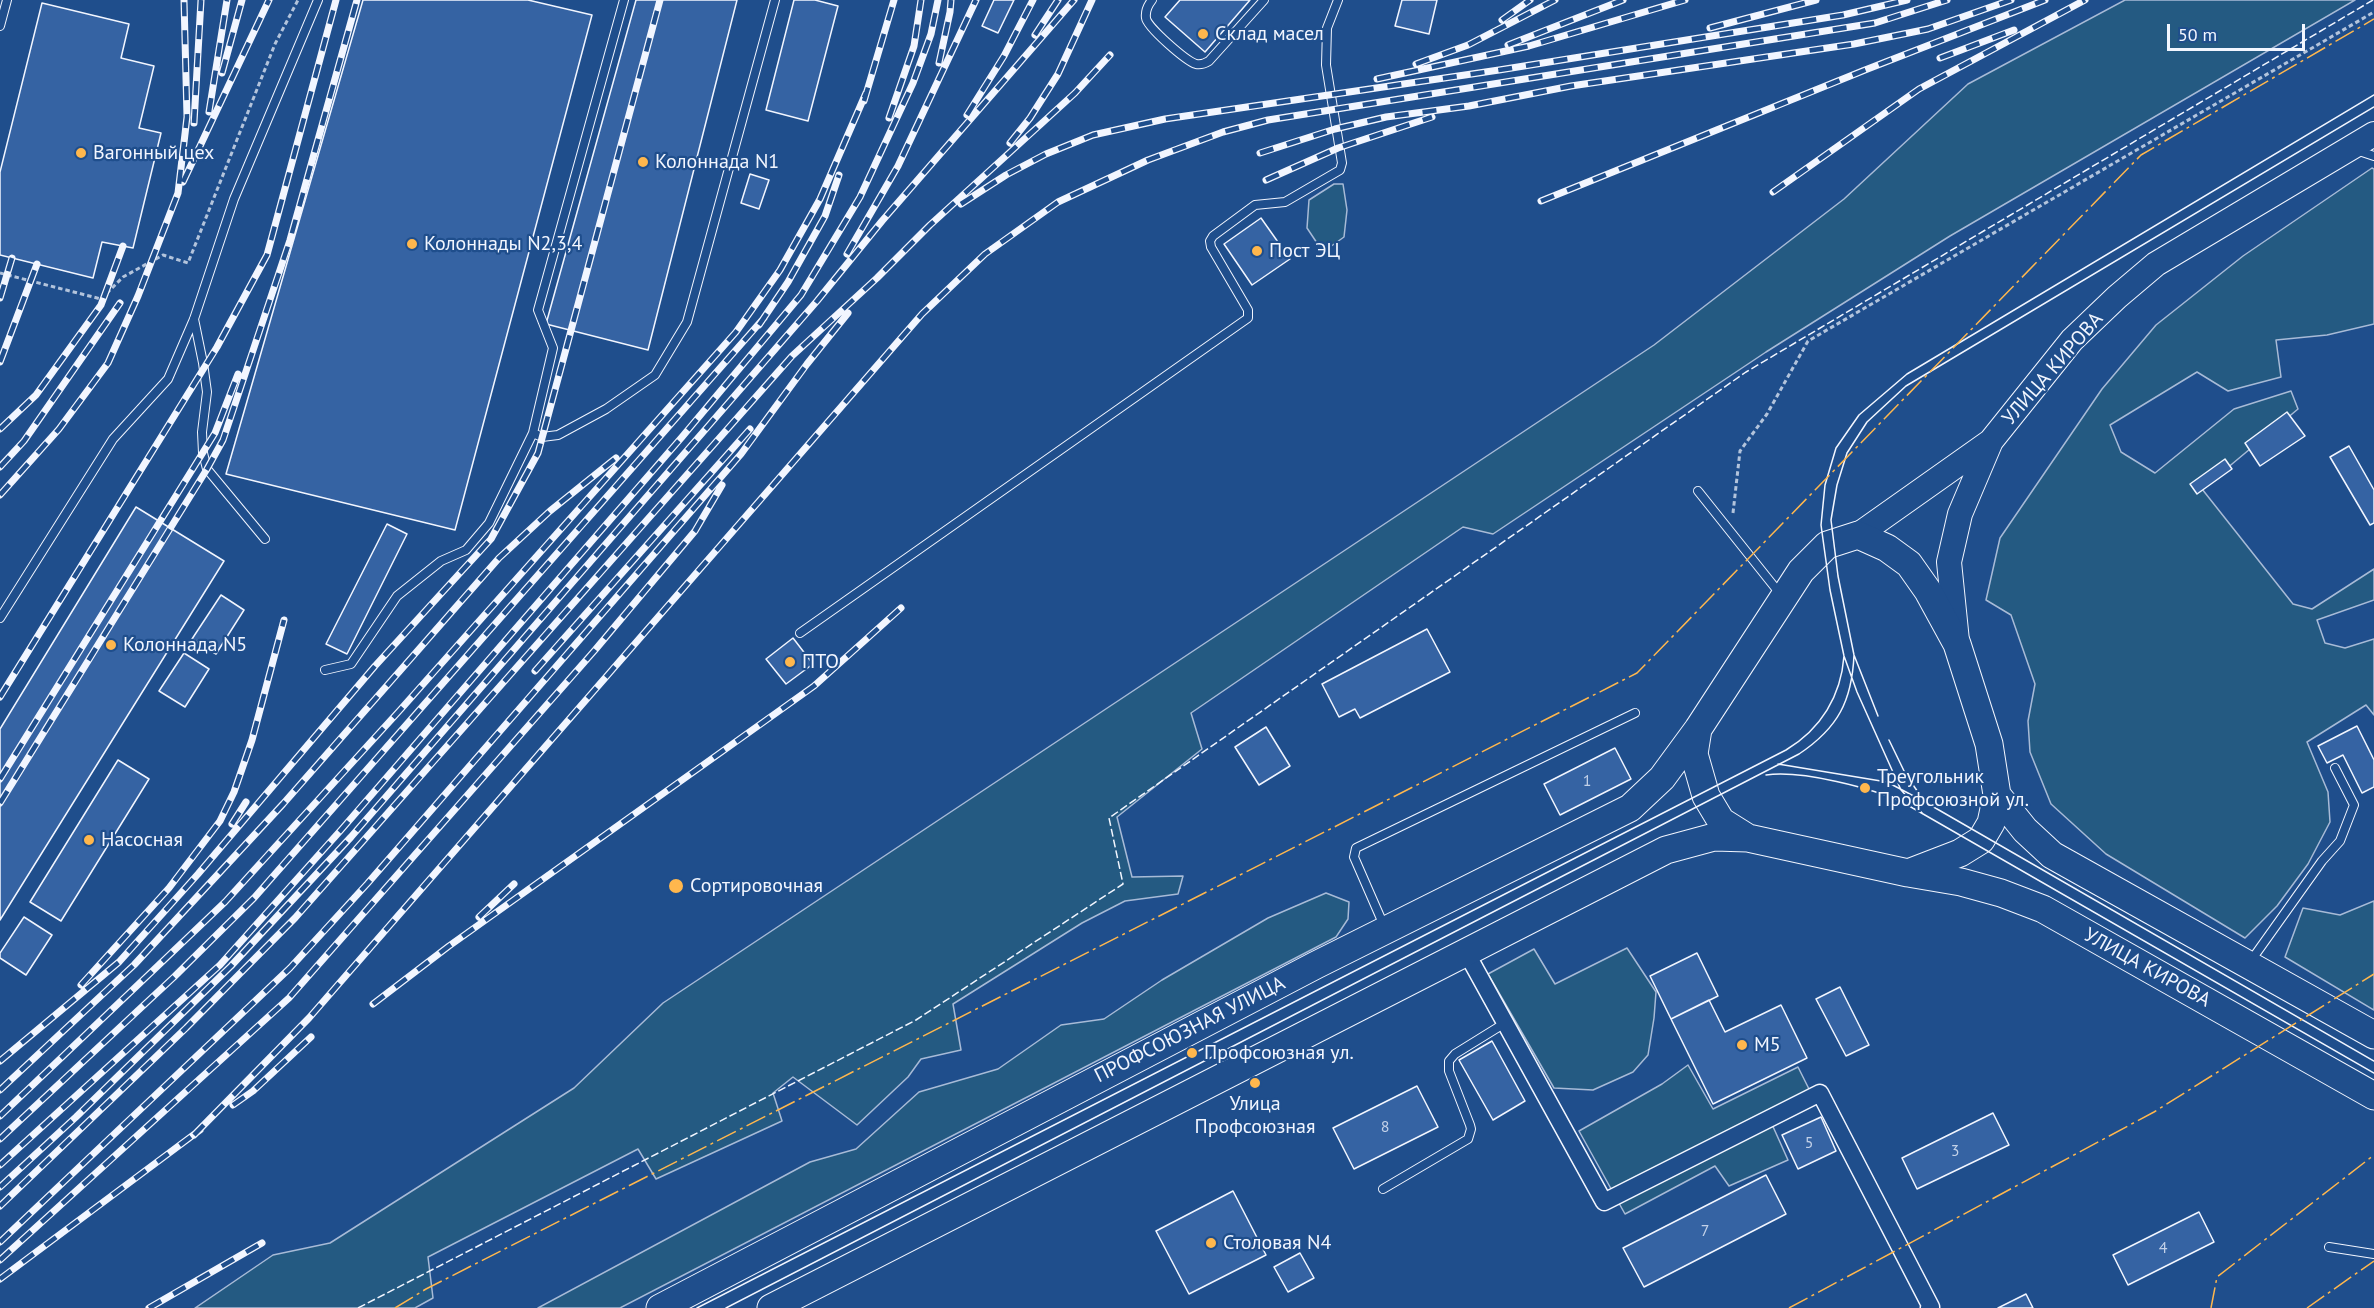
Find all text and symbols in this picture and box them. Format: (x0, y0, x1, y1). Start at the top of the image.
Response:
scale bar (2170, 12, 2308, 50)
place label: Склад масел (1215, 22, 1324, 46)
text: 50 m (2178, 23, 2217, 46)
marker: Склад масел (1196, 27, 1210, 41)
place label: Вагонный цех (93, 141, 214, 165)
marker: Вагонный цех (74, 146, 88, 160)
place label: Колоннада N1 (655, 150, 779, 174)
marker: Колоннада N1 (636, 155, 650, 169)
place label: Колоннады N2,3,4 (424, 232, 582, 256)
marker: Колоннады N2,3,4 (405, 237, 419, 251)
place label: Пост ЭЦ (1269, 239, 1340, 263)
marker: Пост ЭЦ (1250, 244, 1264, 258)
street label: УЛИЦА КИРОВА (1998, 308, 2108, 430)
place label: Колоннада N5 (123, 633, 247, 657)
marker: Колоннада N5 (104, 638, 118, 652)
place label: ПТО (802, 650, 839, 674)
marker: ПТО (783, 655, 797, 669)
place label: Треугольник Профсоюзной ул. (1877, 765, 2029, 812)
house number: 1 (1583, 771, 1591, 791)
marker: Треугольник Профсоюзной ул. (1858, 781, 1872, 795)
place label: Насосная (101, 828, 183, 852)
marker: Насосная (82, 833, 96, 847)
place label: Сортировочная (690, 874, 823, 898)
marker: Сортировочная (667, 877, 685, 895)
street label: УЛИЦА КИРОВА (2079, 923, 2215, 1013)
street label: ПРОФСОЮЗНАЯ УЛИЦА (1091, 972, 1289, 1088)
place label: М5 (1754, 1033, 1781, 1057)
marker: М5 (1735, 1038, 1749, 1052)
place label: Профсоюзная ул. (1204, 1041, 1354, 1065)
marker: Профсоюзная ул. (1185, 1046, 1199, 1060)
marker: Улица Профсоюзная (1248, 1076, 1262, 1090)
place label: Улица Профсоюзная (1194, 1092, 1316, 1139)
house number: 8 (1381, 1117, 1389, 1137)
house number: 5 (1805, 1133, 1813, 1153)
house number: 3 (1951, 1141, 1959, 1161)
house number: 7 (1701, 1221, 1709, 1241)
place label: Столовая N4 (1223, 1231, 1331, 1255)
marker: Столовая N4 (1204, 1236, 1218, 1250)
house number: 4 (2159, 1238, 2167, 1258)

